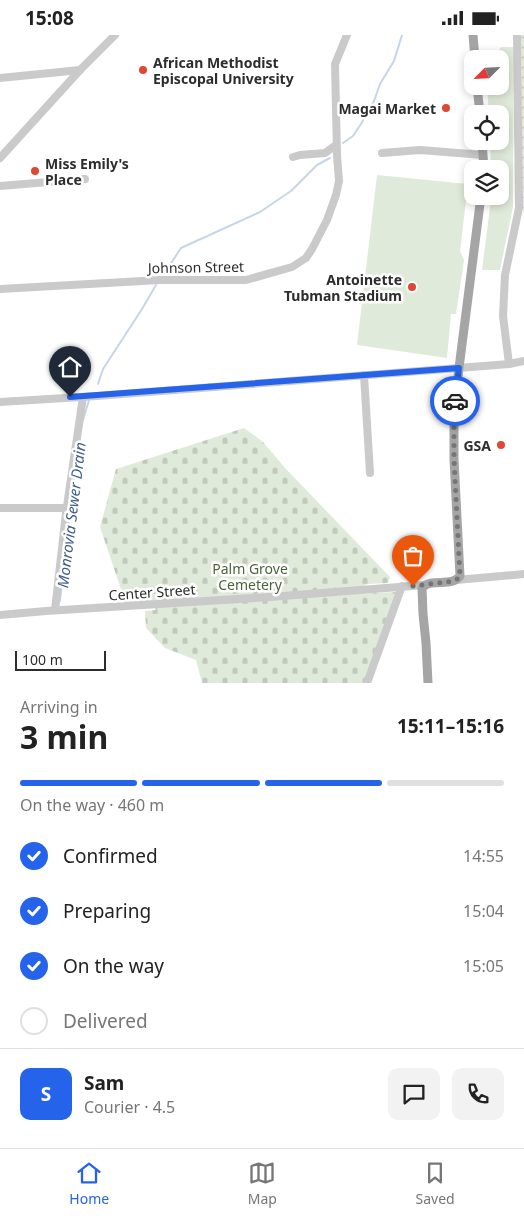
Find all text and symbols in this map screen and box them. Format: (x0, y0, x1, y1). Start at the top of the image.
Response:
text: 15:08 (25, 5, 74, 31)
north arrow (464, 50, 509, 95)
map controls (464, 50, 509, 205)
place label: African Methodist Episcopal University (153, 53, 294, 88)
marker: African Methodist Episcopal University (137, 64, 149, 76)
place label: Magai Market (338, 99, 436, 118)
marker: Magai Market (440, 102, 452, 114)
button: locate (464, 105, 509, 150)
place label: Miss Emily's Place (45, 154, 129, 189)
button: layers (464, 160, 509, 205)
marker: Miss Emily's Place (29, 165, 41, 177)
street label: Johnson Street (146, 257, 244, 277)
place label: Antoinette Tubman Stadium (284, 270, 402, 305)
marker: Antoinette Tubman Stadium (406, 281, 418, 293)
pin (49, 346, 91, 397)
icon: home (56, 353, 84, 381)
courier (430, 376, 480, 426)
icon: car (441, 387, 469, 415)
place label: GSA (463, 436, 491, 455)
marker: GSA (495, 439, 507, 451)
water label: Monrovia Sewer Drain (52, 441, 90, 589)
pin (392, 535, 434, 586)
icon: bag (399, 542, 427, 570)
park label: Palm Grove Cemetery (212, 559, 288, 594)
street label: Center Street (108, 579, 196, 605)
scale bar (15, 648, 106, 671)
text: 100 m (22, 650, 63, 669)
text: Arriving in (20, 696, 98, 718)
text: 15:11–15:16 (397, 713, 504, 739)
text: 3 min (20, 715, 108, 758)
text: On the way · 460 m (20, 794, 164, 816)
icon: check (20, 842, 48, 870)
text: Confirmed (63, 843, 158, 869)
text: 14:55 (463, 845, 504, 867)
icon: check (20, 897, 48, 925)
text: Preparing (63, 898, 151, 924)
text: 15:04 (463, 900, 504, 922)
icon: check (20, 952, 48, 980)
text: On the way (63, 953, 164, 979)
text: 15:05 (463, 955, 504, 977)
text: Delivered (63, 1008, 148, 1034)
button: chat (388, 1068, 440, 1120)
button: phone (452, 1068, 504, 1120)
text: Sam (84, 1070, 124, 1096)
text: S (41, 1081, 51, 1107)
text: Courier · 4.5 (84, 1096, 175, 1118)
tab: Home (69, 1159, 109, 1208)
tab: Map (248, 1159, 277, 1208)
tab: Saved (416, 1159, 455, 1208)

